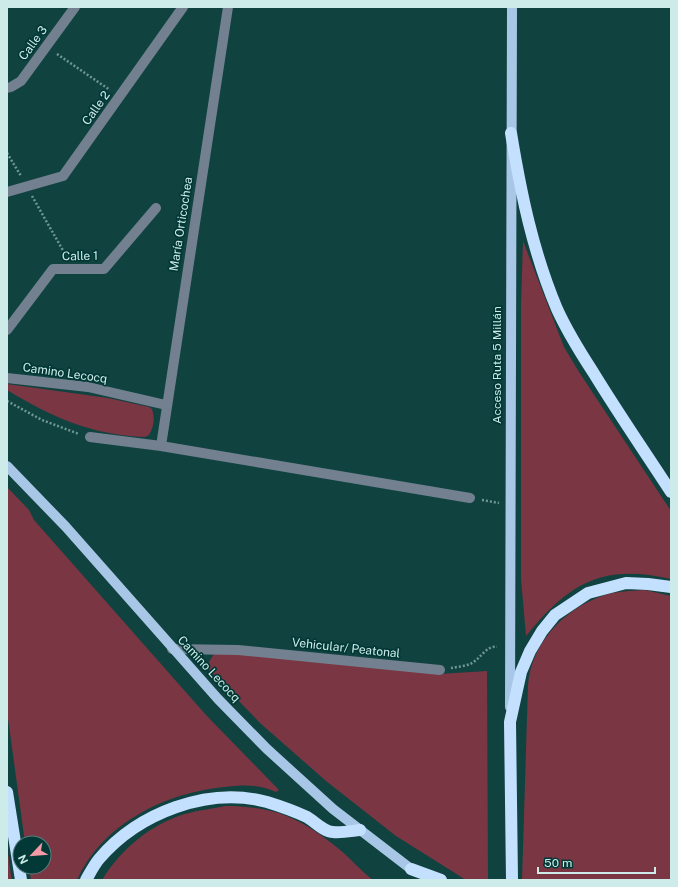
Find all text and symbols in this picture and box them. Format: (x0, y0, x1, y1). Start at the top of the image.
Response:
street label: Calle 3 (16, 23, 50, 63)
street label: Calle 2 (79, 88, 113, 128)
street label: María Orticochea (167, 176, 195, 272)
street label: Calle 1 (62, 249, 98, 263)
street label: Acceso Ruta 5 Millán (490, 306, 504, 424)
street label: Camino Lecocq (22, 360, 108, 386)
street label: Camino Lecocq (175, 633, 243, 705)
street label: Vehicular/ Peatonal (291, 635, 401, 661)
north arrow (12, 835, 52, 875)
scale bar (538, 849, 655, 875)
text: N (16, 853, 30, 866)
text: 50 m (544, 856, 572, 870)

